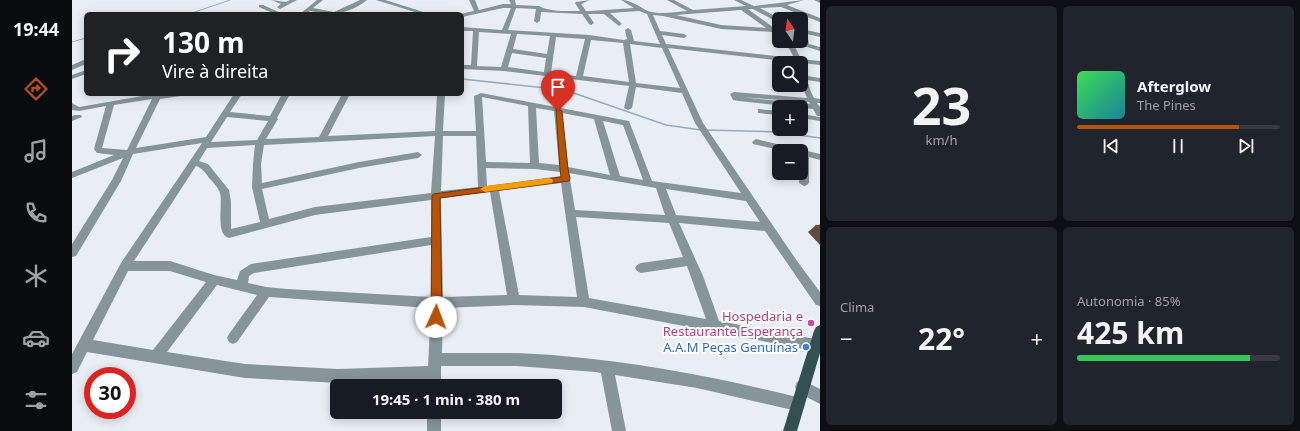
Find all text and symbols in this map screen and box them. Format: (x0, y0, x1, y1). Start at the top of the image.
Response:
north arrow (772, 12, 808, 48)
map controls (772, 12, 808, 180)
text: 19:44 (13, 17, 59, 41)
text: 130 m (162, 23, 245, 61)
icon: right (96, 28, 148, 80)
button: search (772, 56, 808, 92)
text: Vire à direita (162, 59, 268, 83)
text: 23 (912, 69, 971, 140)
pin (541, 70, 575, 111)
icon: directions (22, 75, 50, 103)
icon: arrive (547, 76, 569, 98)
text: Afterglow (1137, 76, 1211, 96)
text: The Pines (1137, 96, 1196, 114)
button: + (772, 100, 808, 136)
text: km/h (926, 131, 957, 149)
icon: previous (1100, 135, 1122, 157)
icon: pause (1167, 135, 1189, 157)
icon: next (1235, 135, 1257, 157)
icon: music (22, 137, 50, 165)
button: − (772, 144, 808, 180)
icon: phone (22, 199, 50, 227)
icon: climate (22, 262, 50, 290)
text: Autonomia · 85% (1077, 292, 1181, 310)
position arrow (415, 296, 457, 338)
text: Clima (840, 298, 874, 316)
place label: Hospedaria e Restaurante Esperança (663, 307, 803, 340)
text: 425 km (1077, 312, 1184, 353)
marker: Hospedaria e Restaurante Esperança (806, 318, 816, 328)
text: 22° (918, 318, 965, 359)
text: − (840, 323, 853, 353)
text: + (1030, 323, 1043, 353)
icon: car (22, 324, 50, 352)
place label: A.A.M Peças Genuínas (663, 338, 798, 356)
marker: A.A.M Peças Genuínas (801, 342, 811, 352)
speed limit sign: 30 (84, 367, 136, 419)
icon: filters (22, 386, 50, 414)
text: 19:45 · 1 min · 380 m (372, 389, 520, 409)

